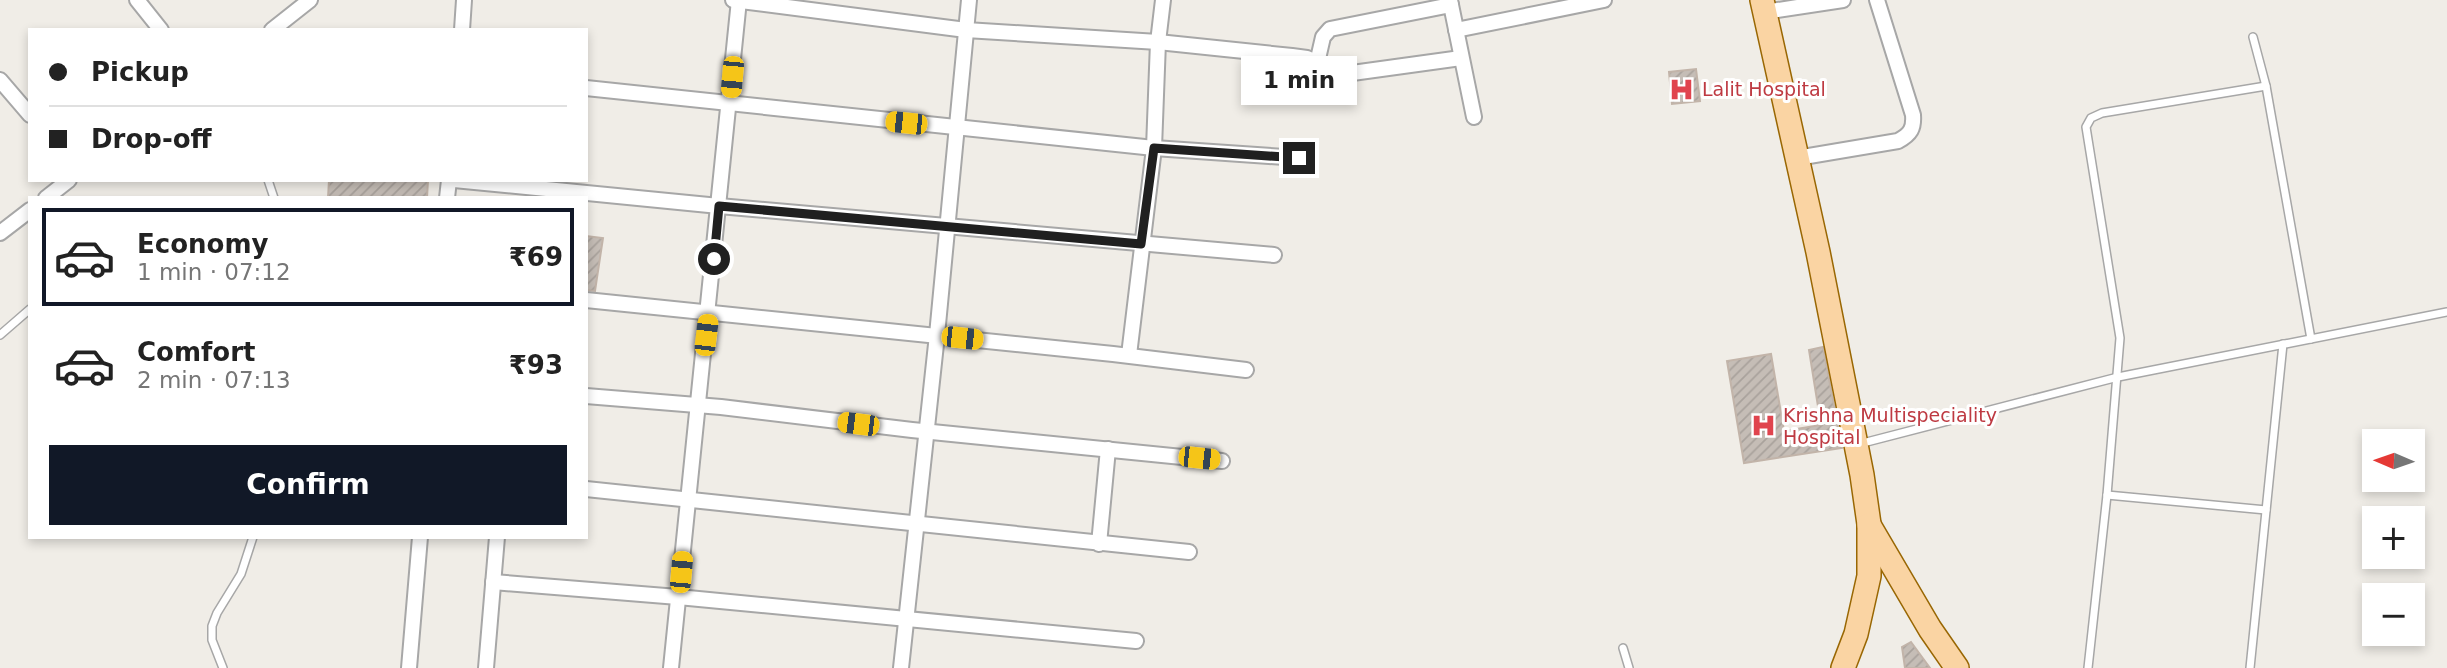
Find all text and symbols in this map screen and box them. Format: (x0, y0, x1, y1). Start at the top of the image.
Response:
car (720, 55, 745, 99)
text: Pickup (91, 57, 189, 87)
callout: 1 min (1241, 57, 1357, 106)
text: 1 min (1263, 67, 1335, 93)
hospital icon: Lalit Hospital (1668, 75, 1696, 103)
place label: Lalit Hospital (1702, 78, 1826, 100)
car (885, 110, 928, 136)
text: Drop-off (91, 124, 212, 154)
route end (1283, 142, 1315, 174)
icon: car (53, 226, 116, 289)
text: Economy (137, 229, 268, 259)
text: ₹69 (509, 242, 563, 272)
route start (698, 243, 730, 275)
text: 1 min · 07:12 (137, 259, 291, 285)
car (694, 313, 719, 357)
car (941, 325, 984, 351)
icon: car (53, 334, 116, 397)
text: Comfort (137, 337, 255, 367)
text: ₹93 (509, 350, 563, 380)
text: 2 min · 07:13 (137, 367, 291, 393)
place label: Krishna Multispeciality Hospital (1783, 404, 1997, 448)
car (836, 411, 881, 437)
hospital icon: Krishna Multispeciality Hospital (1749, 412, 1777, 440)
north arrow (2362, 429, 2426, 492)
map controls (2362, 429, 2425, 646)
button: Confirm (49, 445, 567, 525)
car (1178, 445, 1221, 471)
button: + (2362, 506, 2425, 569)
car (669, 550, 694, 594)
button: − (2362, 583, 2425, 646)

